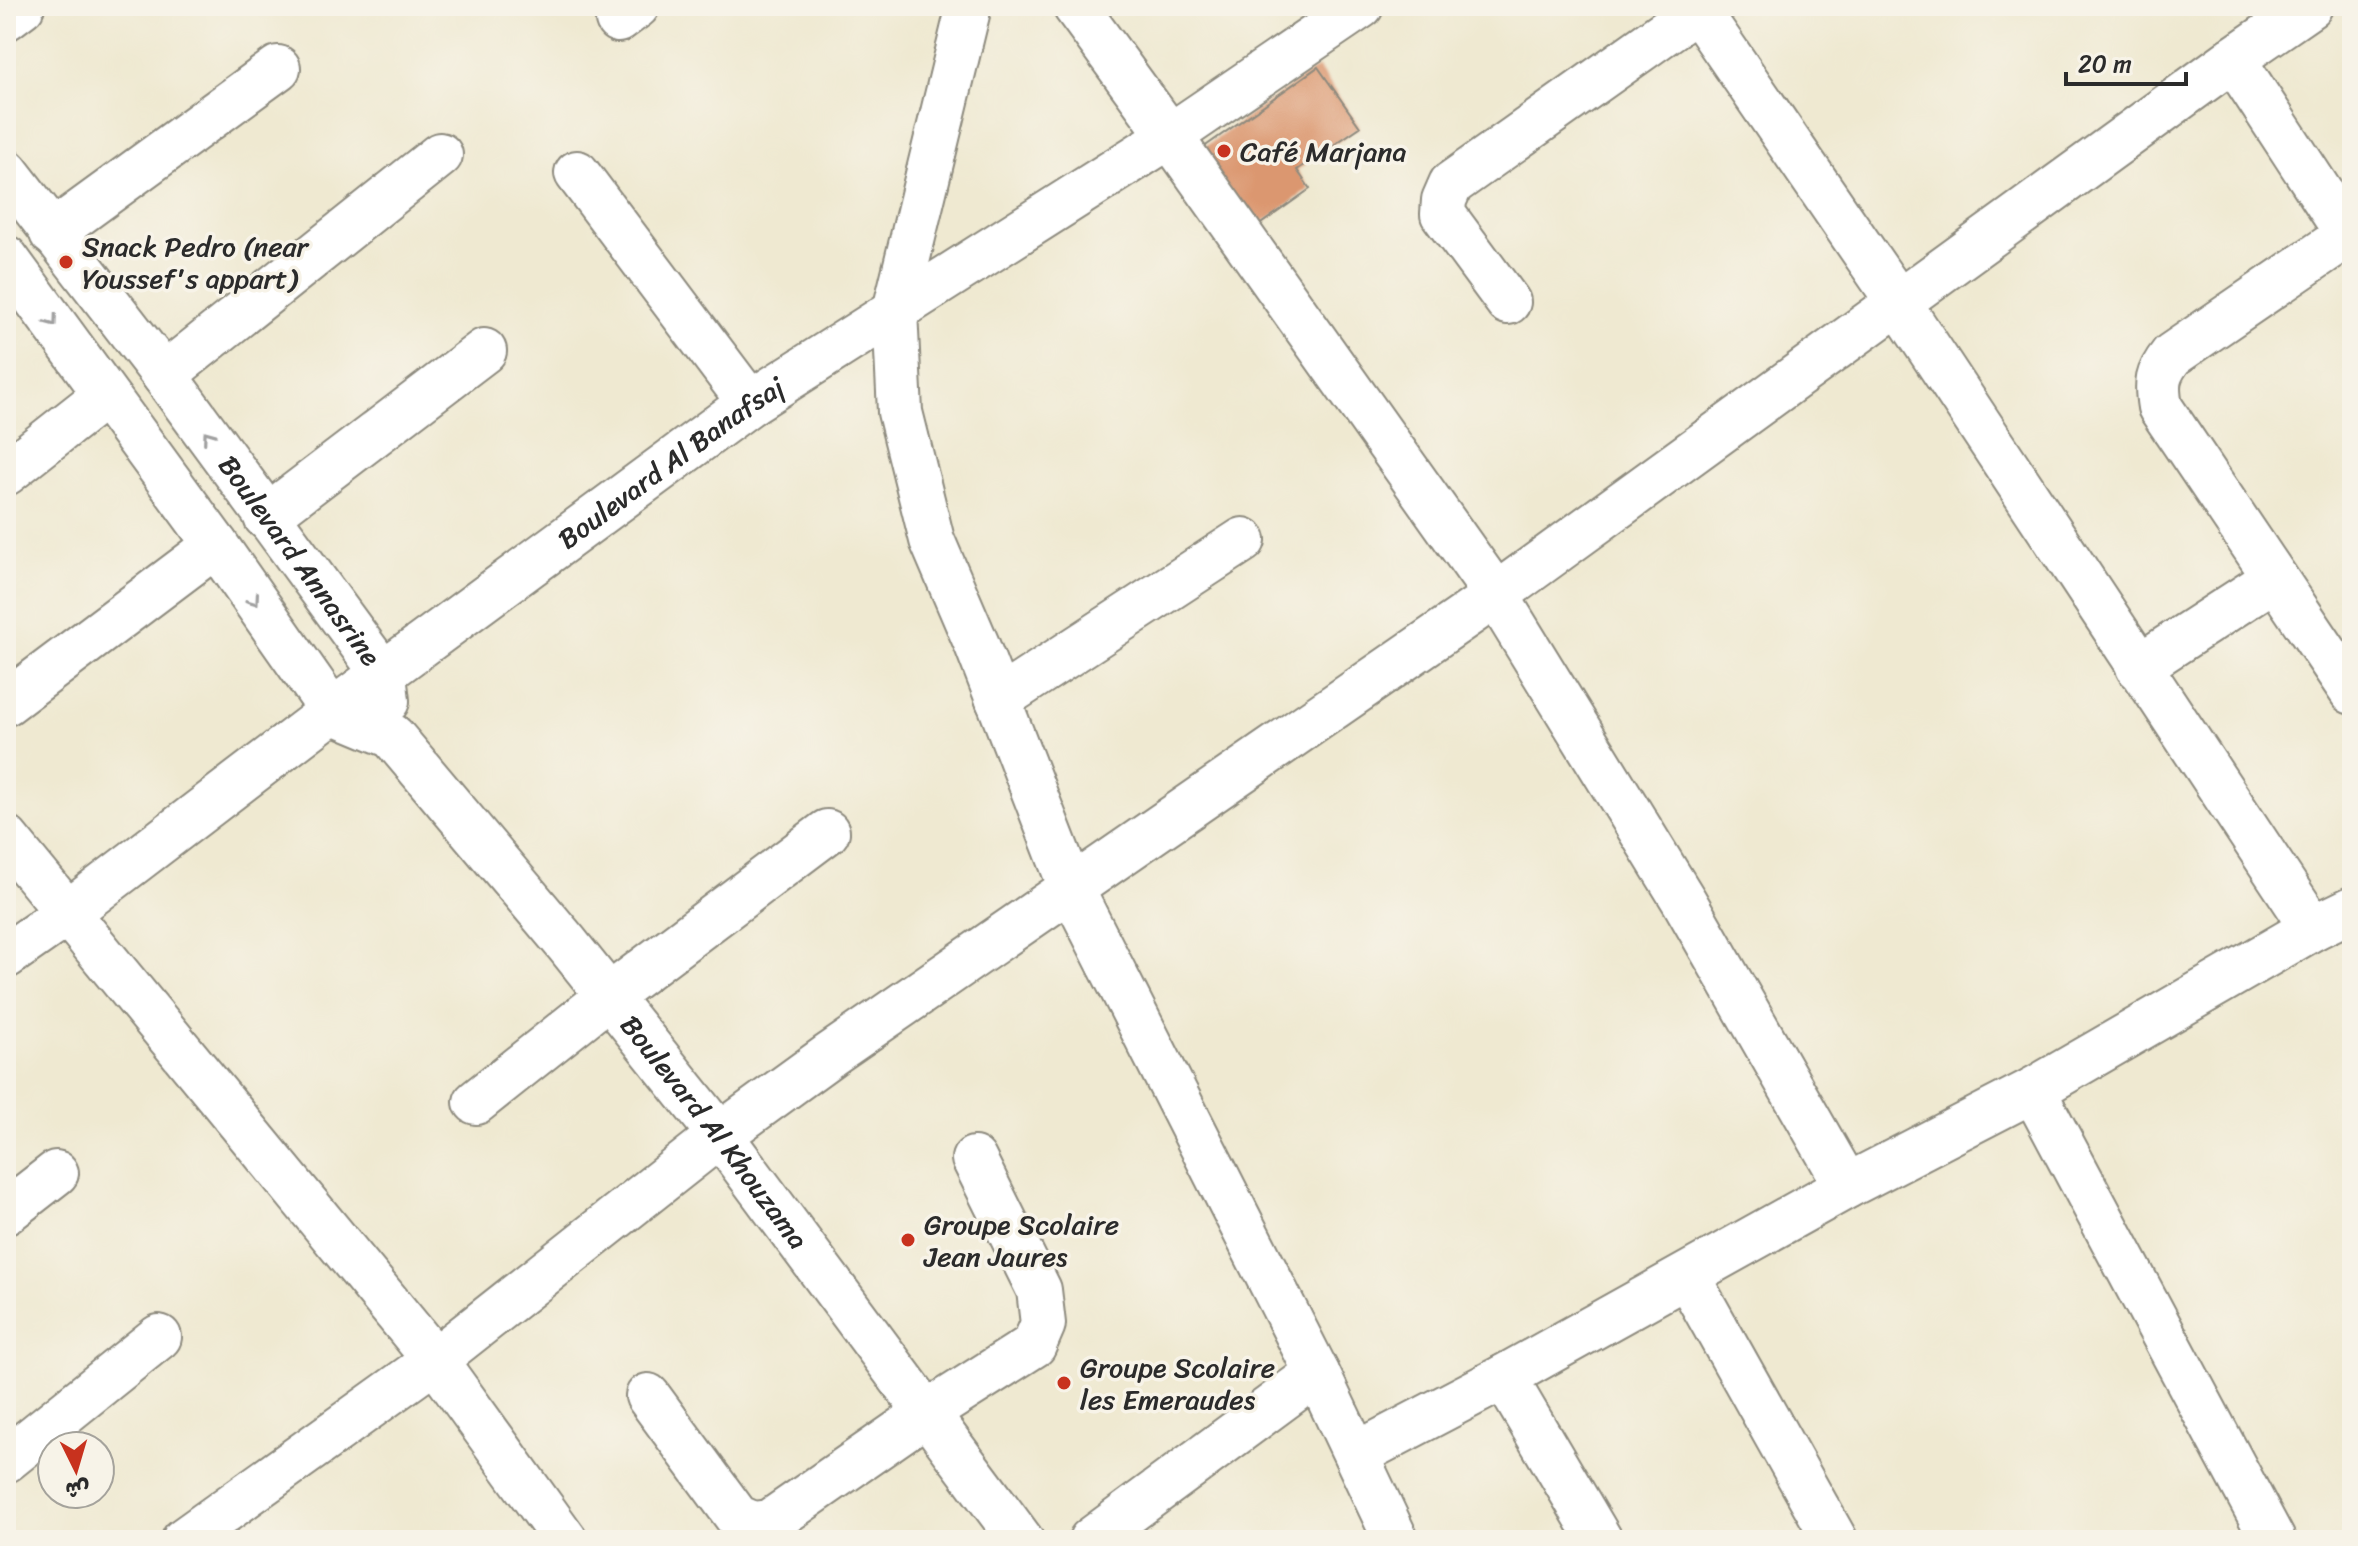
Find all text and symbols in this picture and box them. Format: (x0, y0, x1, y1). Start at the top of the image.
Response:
scale bar (2066, 36, 2186, 86)
text: 20 m (2078, 43, 2132, 85)
place label: Café Marjana (1240, 127, 1406, 176)
marker: Café Marjana (1215, 142, 1233, 160)
place label: Snack Pedro (near Youssef's appart) (82, 222, 310, 303)
marker: Snack Pedro (near Youssef's appart) (57, 253, 75, 271)
one-way arrow (42, 313, 57, 327)
street label: Boulevard Al Banafsaj (547, 363, 795, 562)
one-way arrow (203, 431, 218, 445)
street label: Boulevard Annasrine (205, 444, 394, 677)
one-way arrow (244, 591, 259, 605)
street label: Boulevard Al Khouzama (607, 1004, 821, 1260)
place label: Groupe Scolaire Jean Jaures (923, 1200, 1119, 1281)
marker: Groupe Scolaire Jean Jaures (899, 1231, 917, 1249)
place label: Groupe Scolaire les Emeraudes (1080, 1343, 1275, 1424)
marker: Groupe Scolaire les Emeraudes (1055, 1374, 1073, 1392)
north arrow (36, 1430, 116, 1510)
text: ش (64, 1469, 91, 1510)

